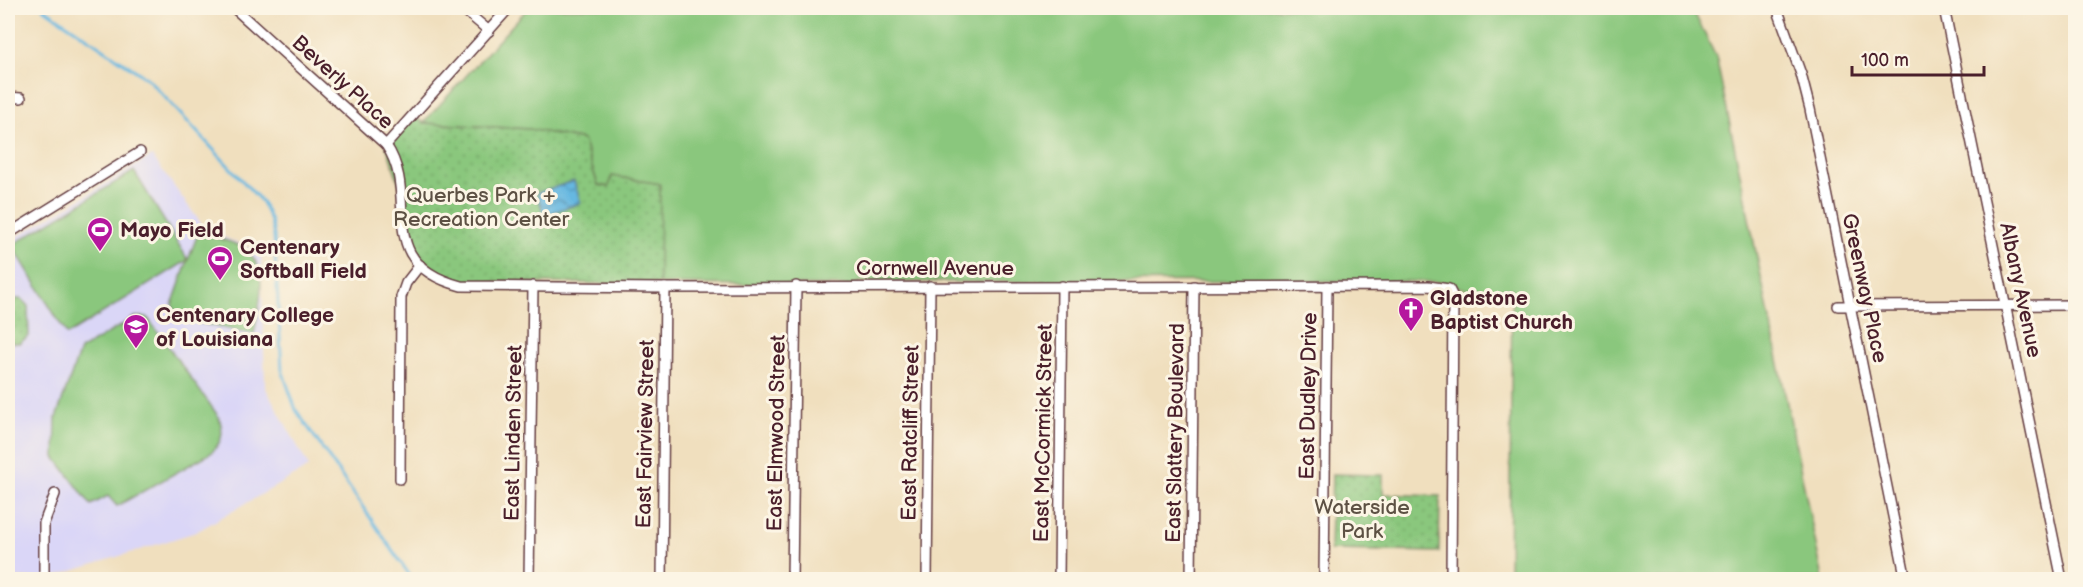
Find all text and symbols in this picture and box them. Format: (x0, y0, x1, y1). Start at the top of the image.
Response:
street label: Beverly Place (287, 30, 399, 135)
scale bar (1852, 39, 1984, 77)
text: 100 m (1861, 50, 1909, 71)
park label: Querbes Park + Recreation Center (393, 183, 569, 232)
street label: Greenway Place (1836, 211, 1893, 365)
sports icon: Mayo Field (85, 215, 115, 253)
place label: Mayo Field (120, 218, 224, 243)
street label: Albany Avenue (1994, 220, 2047, 360)
place label: Centenary Softball Field (240, 235, 367, 284)
sports icon: Centenary Softball Field (205, 244, 235, 282)
street label: Cornwell Avenue (856, 256, 1014, 281)
place label: Gladstone Baptist Church (1430, 286, 1573, 335)
church icon: Gladstone Baptist Church (1396, 295, 1426, 333)
place label: Centenary College of Louisiana (156, 303, 334, 352)
school or university icon: Centenary College of Louisiana (121, 312, 151, 350)
street label: East Dudley Drive (1295, 312, 1322, 480)
street label: East McCormick Street (1029, 323, 1058, 543)
street label: East Slattery Boulevard (1161, 323, 1190, 543)
street label: East Elmwood Street (762, 334, 791, 532)
street label: East Fairview Street (631, 339, 660, 529)
street label: East Linden Street (499, 344, 528, 521)
street label: East Ratcliff Street (896, 344, 925, 521)
park label: Waterside Park (1314, 495, 1410, 544)

